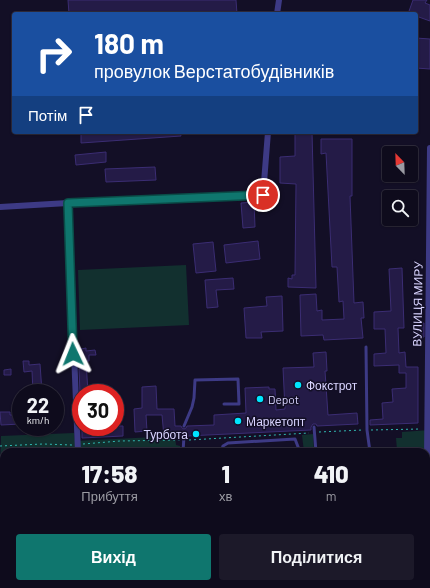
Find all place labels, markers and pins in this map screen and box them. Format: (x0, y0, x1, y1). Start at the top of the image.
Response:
pin (246, 178, 280, 212)
place label: Фокстрот (306, 378, 358, 393)
marker: Фокстрот (293, 380, 303, 390)
place label: Depot (268, 392, 299, 406)
marker: Depot (255, 394, 265, 404)
place label: Маркетопт (246, 414, 306, 429)
marker: Маркетопт (233, 416, 243, 426)
place label: Турбота (143, 427, 188, 442)
marker: Турбота (191, 429, 201, 439)

